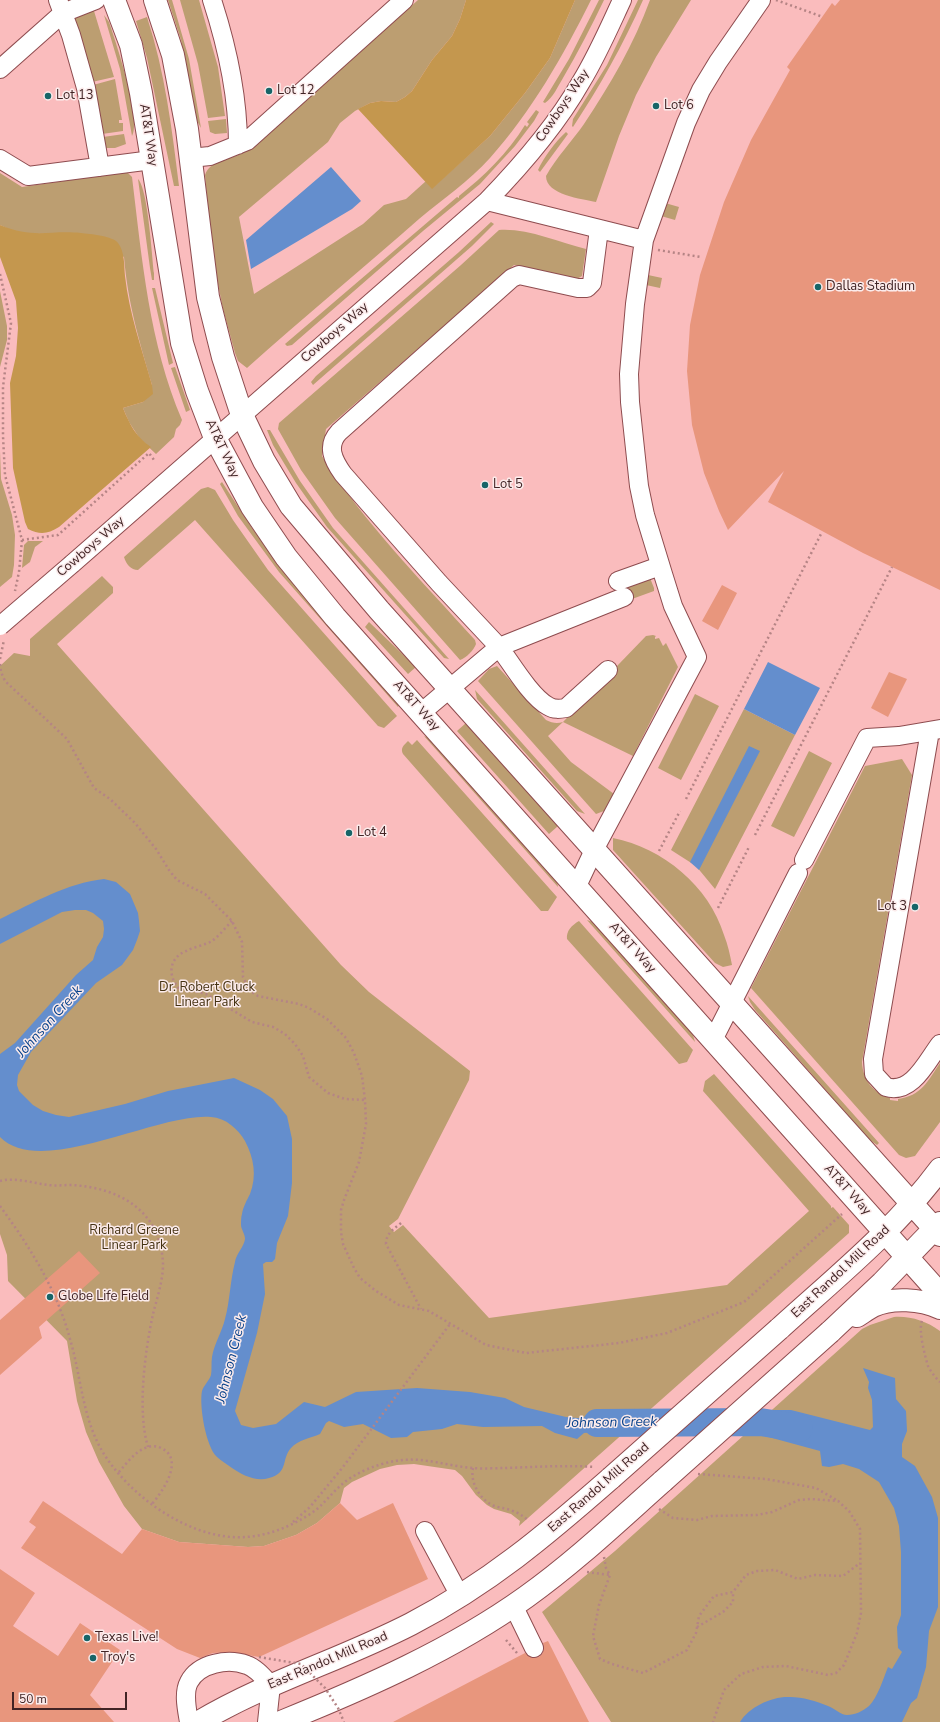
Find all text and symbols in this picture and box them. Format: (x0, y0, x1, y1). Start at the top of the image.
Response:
street label: Cowboys Way (533, 67, 593, 145)
place label: Lot 12 (277, 83, 315, 99)
marker: Lot 12 (264, 86, 274, 96)
place label: Lot 13 (56, 88, 94, 104)
marker: Lot 13 (43, 91, 53, 101)
place label: Lot 6 (664, 98, 694, 114)
marker: Lot 6 (651, 101, 661, 111)
street label: AT&T Way (135, 103, 161, 167)
place label: Dallas Stadium (826, 279, 915, 295)
marker: Dallas Stadium (813, 282, 823, 292)
street label: Cowboys Way (298, 299, 372, 367)
street label: AT&T Way (202, 417, 242, 481)
place label: Lot 5 (493, 477, 523, 493)
marker: Lot 5 (480, 480, 490, 490)
street label: Cowboys Way (54, 513, 128, 581)
street label: AT&T Way (389, 677, 443, 735)
place label: Lot 4 (357, 825, 387, 841)
marker: Lot 4 (344, 828, 354, 838)
place label: Lot 3 (877, 899, 907, 915)
marker: Lot 3 (910, 902, 920, 912)
street label: AT&T Way (605, 919, 659, 977)
park label: Dr. Robert Cluck Linear Park (159, 980, 255, 1011)
water label: Johnson Creek (13, 983, 87, 1061)
street label: AT&T Way (820, 1161, 874, 1219)
street label: East Randol Mill Road (789, 1222, 893, 1322)
park label: Richard Greene Linear Park (89, 1223, 179, 1254)
place label: Globe Life Field (58, 1289, 149, 1305)
marker: Globe Life Field (45, 1292, 55, 1302)
water label: Johnson Creek (213, 1313, 251, 1405)
water label: Johnson Creek (567, 1414, 657, 1432)
street label: East Randol Mill Road (545, 1440, 653, 1536)
street label: East Randol Mill Road (266, 1629, 390, 1693)
place label: Texas Live! (95, 1630, 159, 1646)
marker: Texas Live! (82, 1633, 92, 1643)
place label: Troy's (101, 1650, 135, 1666)
marker: Troy's (88, 1653, 98, 1663)
scale bar (14, 1684, 129, 1710)
text: 50 m (19, 1691, 47, 1707)

